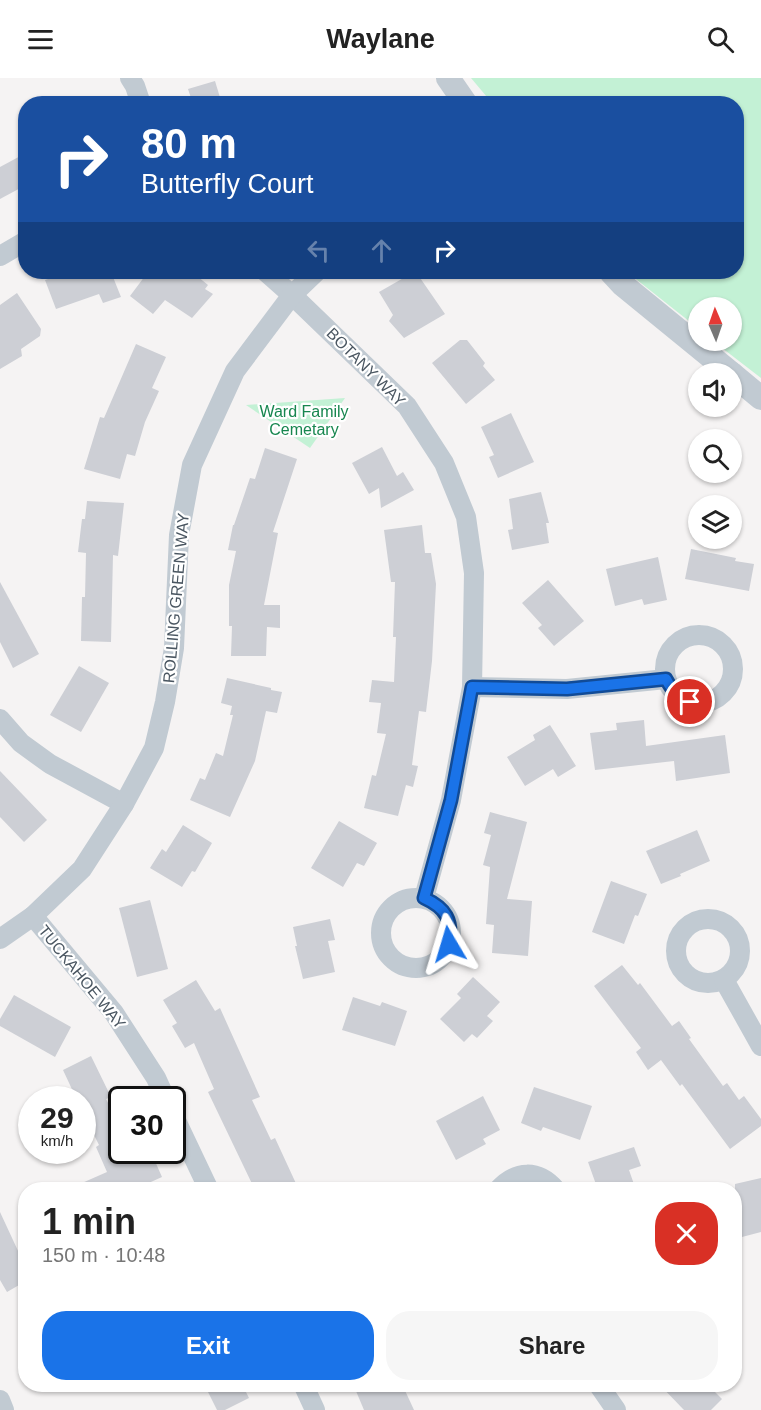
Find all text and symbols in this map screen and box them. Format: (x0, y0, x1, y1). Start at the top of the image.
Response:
icon: menu (24, 23, 57, 56)
icon: search (704, 23, 737, 56)
text: Waylane (326, 24, 435, 54)
icon: right (42, 120, 120, 198)
text: 80 m (141, 120, 237, 167)
text: Butterfly Court (141, 169, 314, 199)
icon: left (302, 234, 335, 267)
icon: ahead (365, 234, 398, 267)
icon: right (428, 234, 461, 267)
north arrow (688, 297, 742, 351)
map controls (688, 297, 742, 549)
street label: BOTANY WAY (323, 324, 409, 410)
button: sound (688, 363, 742, 417)
park label: Ward Family Cemetary (259, 403, 349, 438)
button: search (688, 429, 742, 483)
button: layers (688, 495, 742, 549)
street label: ROLLING GREEN WAY (160, 512, 192, 684)
pin (664, 676, 715, 727)
icon: arrive (673, 685, 706, 718)
position arrow (417, 912, 481, 976)
street label: TUCKAHOE WAY (35, 922, 129, 1032)
speed limit sign: 30 (108, 1086, 186, 1164)
text: 29 (40, 1101, 74, 1134)
text: km/h (41, 1132, 73, 1149)
text: 1 min (42, 1201, 136, 1242)
button: close (655, 1202, 718, 1265)
text: 150 m · 10:48 (42, 1244, 165, 1266)
button: Exit (42, 1311, 374, 1380)
button: Share (386, 1311, 718, 1380)

